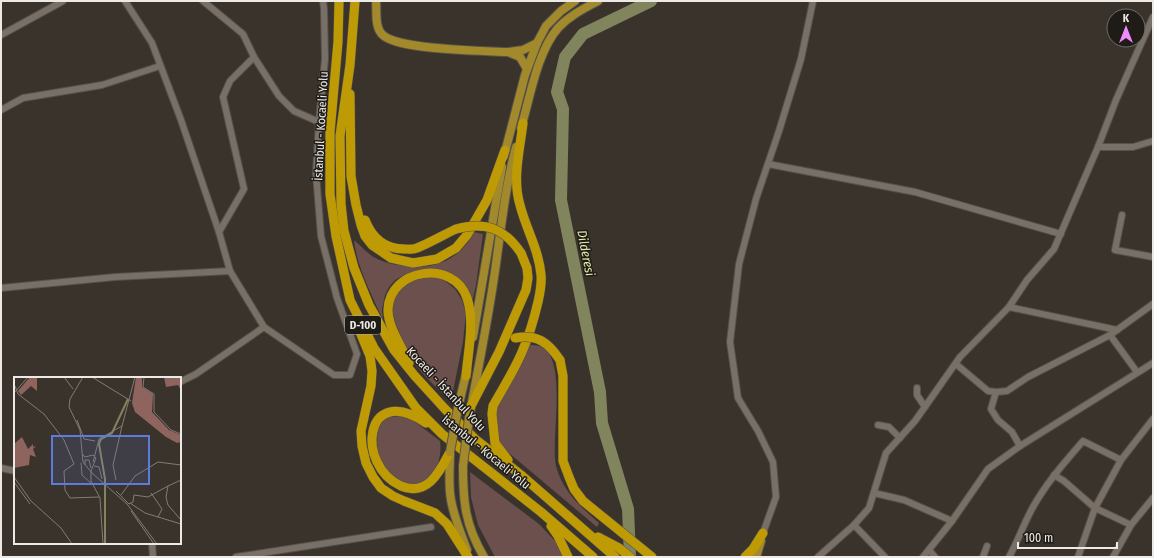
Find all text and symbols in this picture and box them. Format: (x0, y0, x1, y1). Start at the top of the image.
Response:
north arrow (1106, 8, 1146, 48)
text: K (1123, 12, 1130, 25)
street label: İstanbul - Kocaeli Yolu (310, 71, 331, 181)
water label: Dilderesi (574, 229, 598, 278)
road number: D-100 (345, 316, 381, 334)
street label: Kocaeli - İstanbul Yolu (404, 343, 489, 434)
inset map (14, 377, 181, 544)
street label: İstanbul - Kocaeli Yolu (439, 411, 534, 492)
scale bar (1018, 524, 1117, 550)
text: 100 m (1024, 531, 1053, 545)

